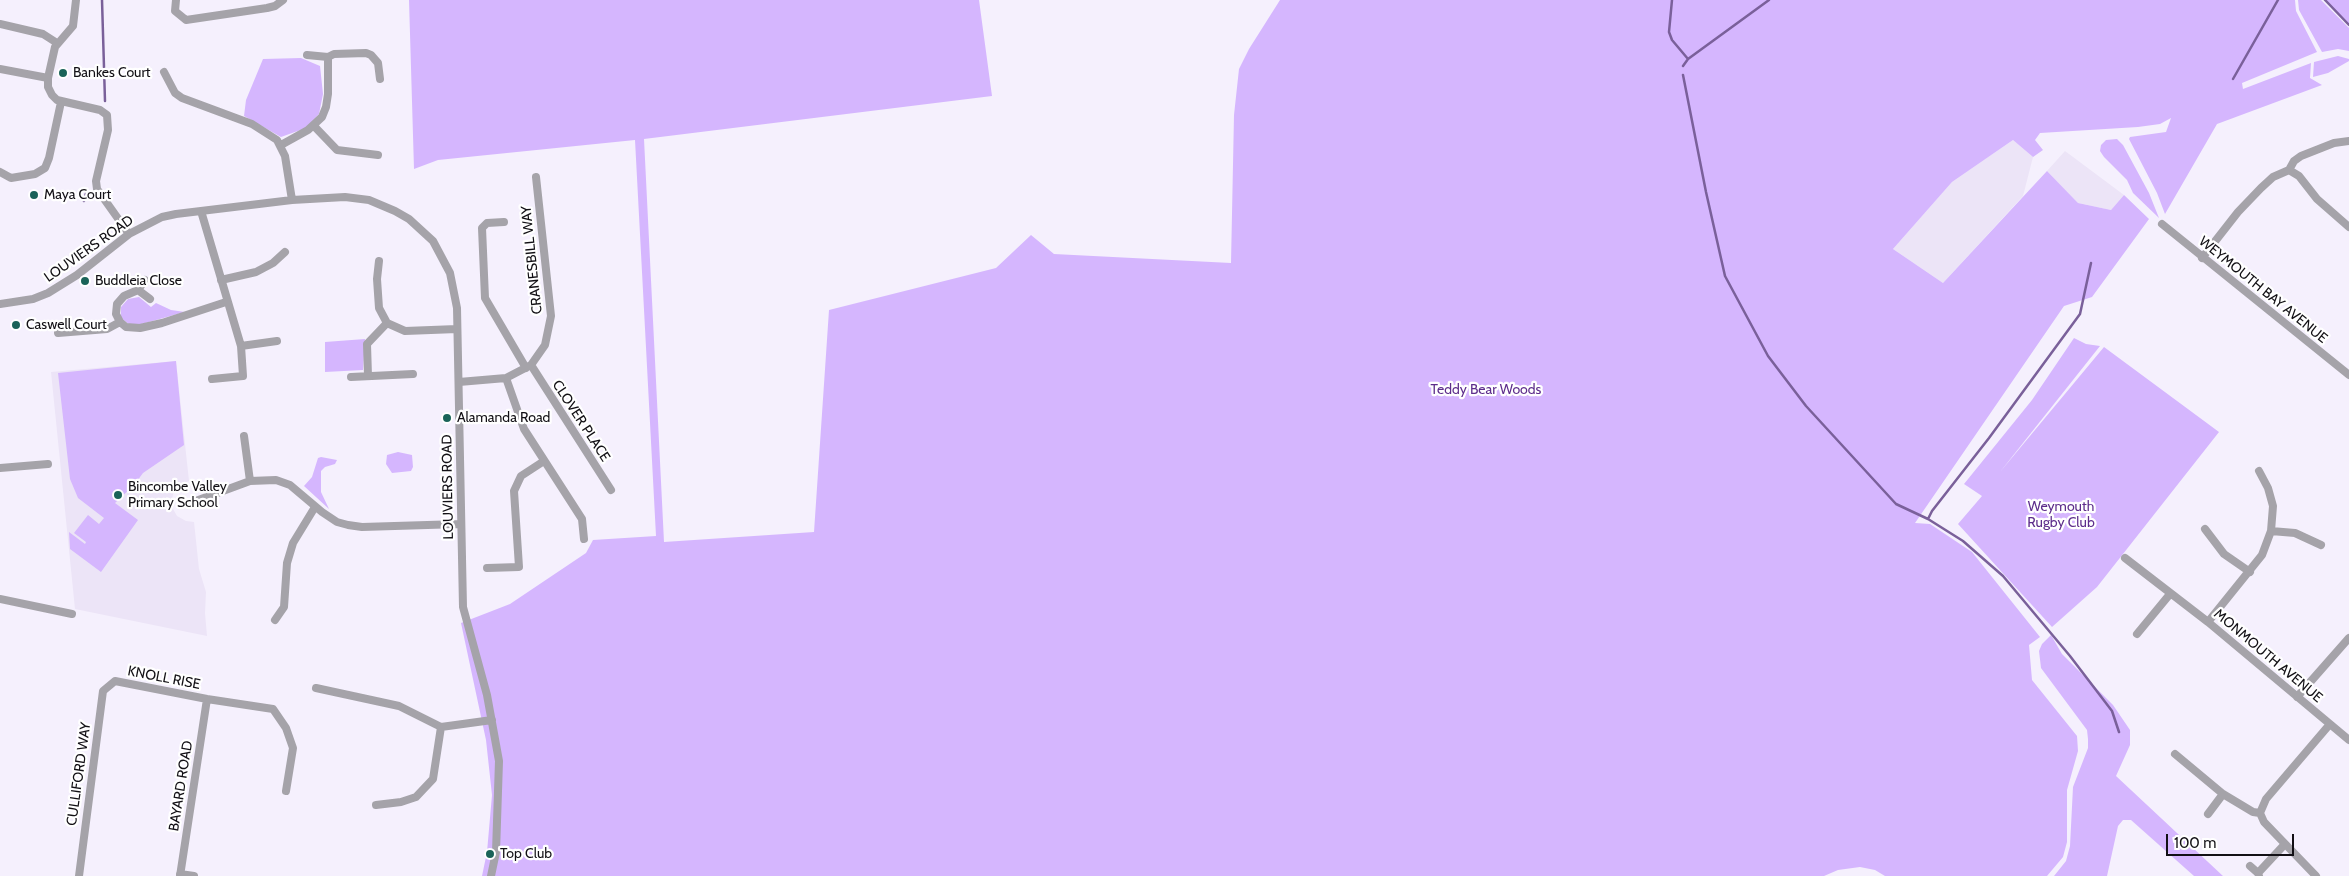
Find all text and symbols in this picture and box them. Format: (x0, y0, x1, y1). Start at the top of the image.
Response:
place label: Bankes Court (73, 65, 151, 81)
marker: Bankes Court (57, 67, 69, 79)
place label: Maya Court (44, 187, 111, 203)
marker: Maya Court (28, 189, 40, 201)
street label: CRANESBILL WAY (518, 205, 546, 315)
street label: LOUVIERS ROAD (41, 212, 137, 286)
street label: WEYMOUTH BAY AVENUE (2195, 233, 2331, 347)
place label: Buddleia Close (95, 273, 182, 289)
marker: Buddleia Close (79, 275, 91, 287)
place label: Caswell Court (26, 317, 107, 333)
marker: Caswell Court (10, 319, 22, 331)
street label: CLOVER PLACE (548, 377, 614, 465)
park label: Teddy Bear Woods (1431, 382, 1541, 398)
place label: Alamanda Road (457, 410, 550, 426)
marker: Alamanda Road (441, 412, 453, 424)
street label: LOUVIERS ROAD (439, 434, 457, 540)
place label: Bincombe Valley Primary School (128, 479, 227, 512)
marker: Bincombe Valley Primary School (112, 489, 124, 501)
park label: Weymouth Rugby Club (2027, 499, 2095, 532)
street label: MONMOUTH AVENUE (2210, 606, 2326, 706)
street label: KNOLL RISE (126, 663, 202, 693)
street label: CULLIFORD WAY (63, 721, 95, 827)
street label: BAYARD ROAD (166, 740, 196, 832)
scale bar (2169, 824, 2296, 856)
text: 100 m (2174, 834, 2216, 852)
place label: Top Club (500, 846, 552, 862)
marker: Top Club (484, 848, 496, 860)

